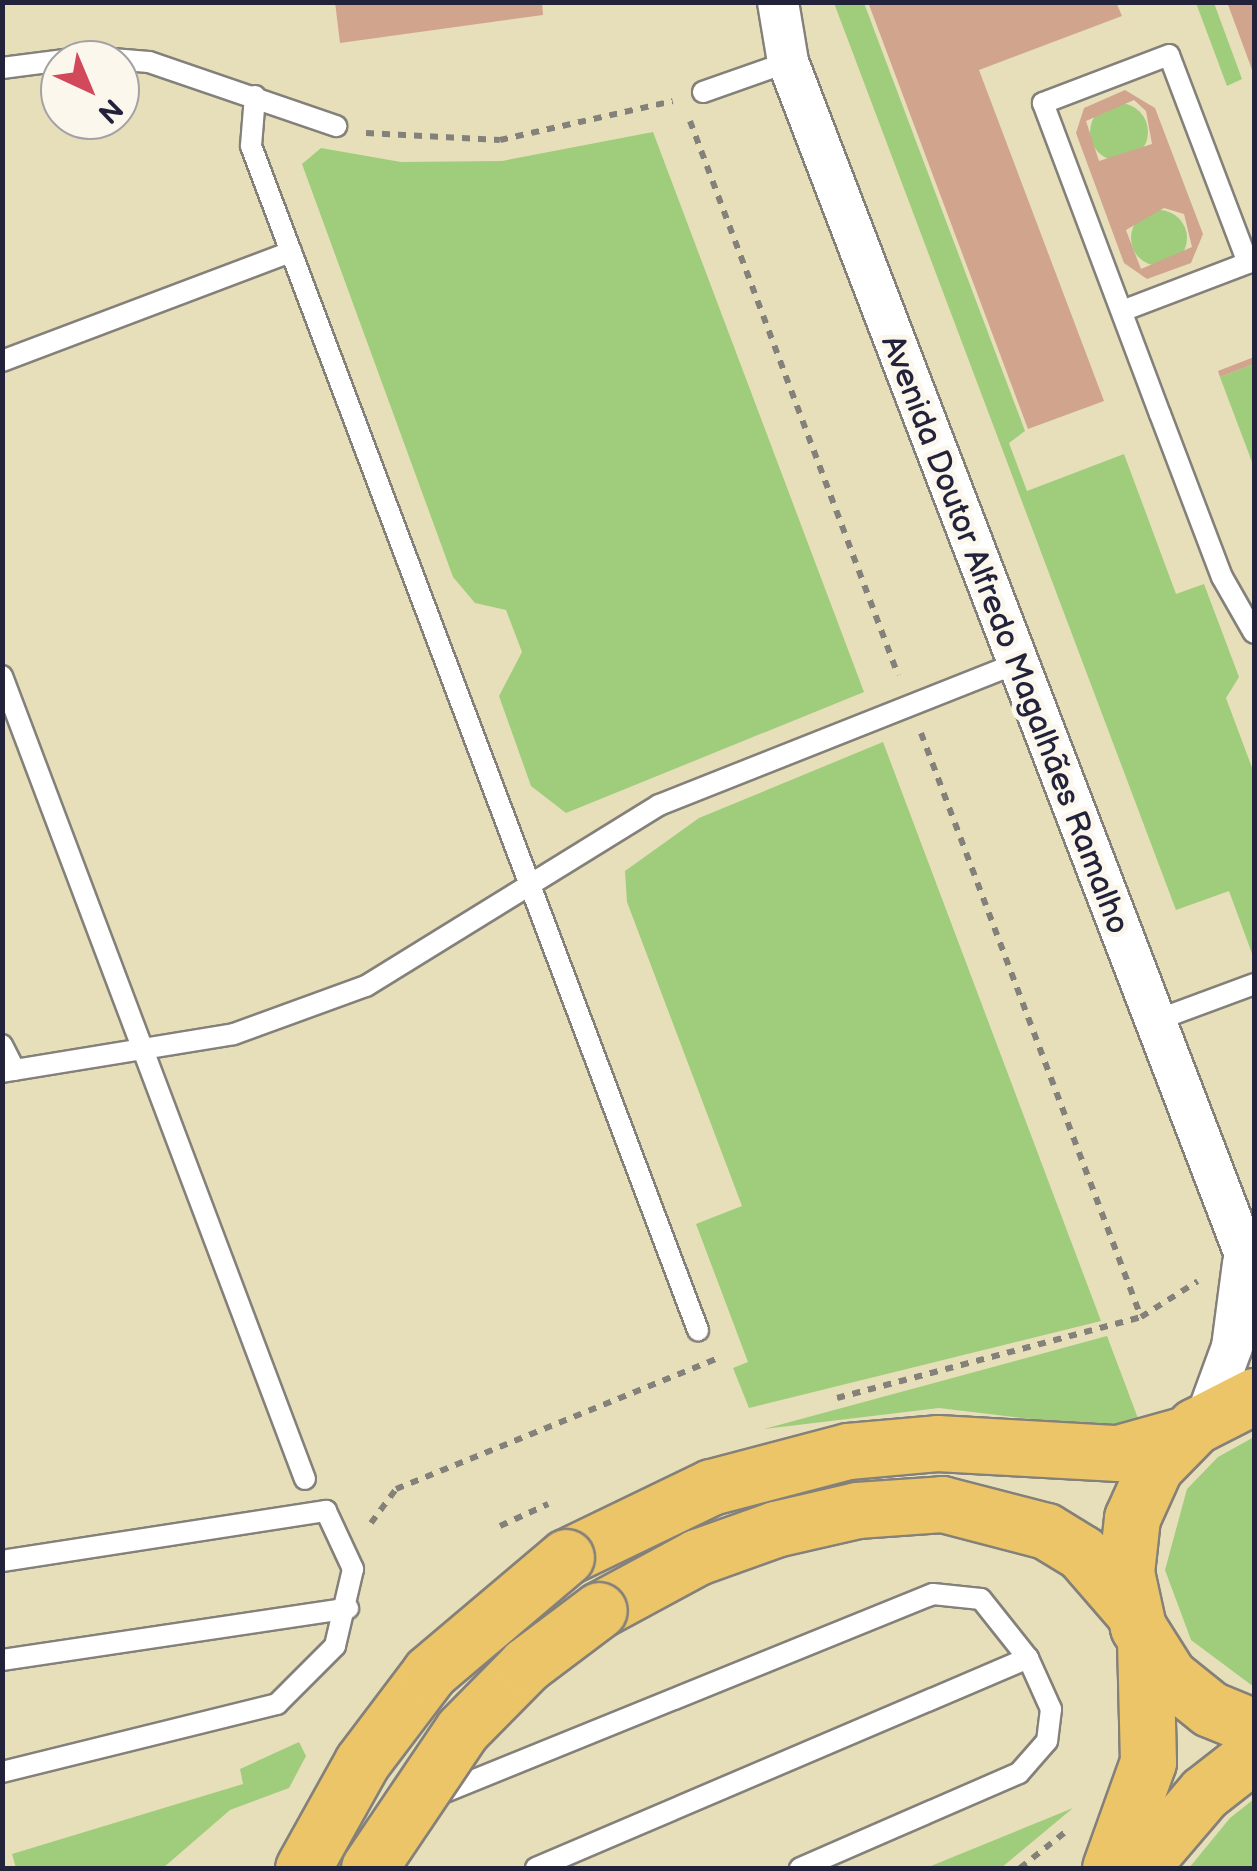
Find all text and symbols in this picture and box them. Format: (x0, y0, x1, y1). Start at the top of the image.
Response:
north arrow (40, 40, 140, 140)
text: N (91, 91, 129, 130)
street label: Avenida Doutor Alfredo Magalhães Ramalho (872, 330, 1136, 940)

